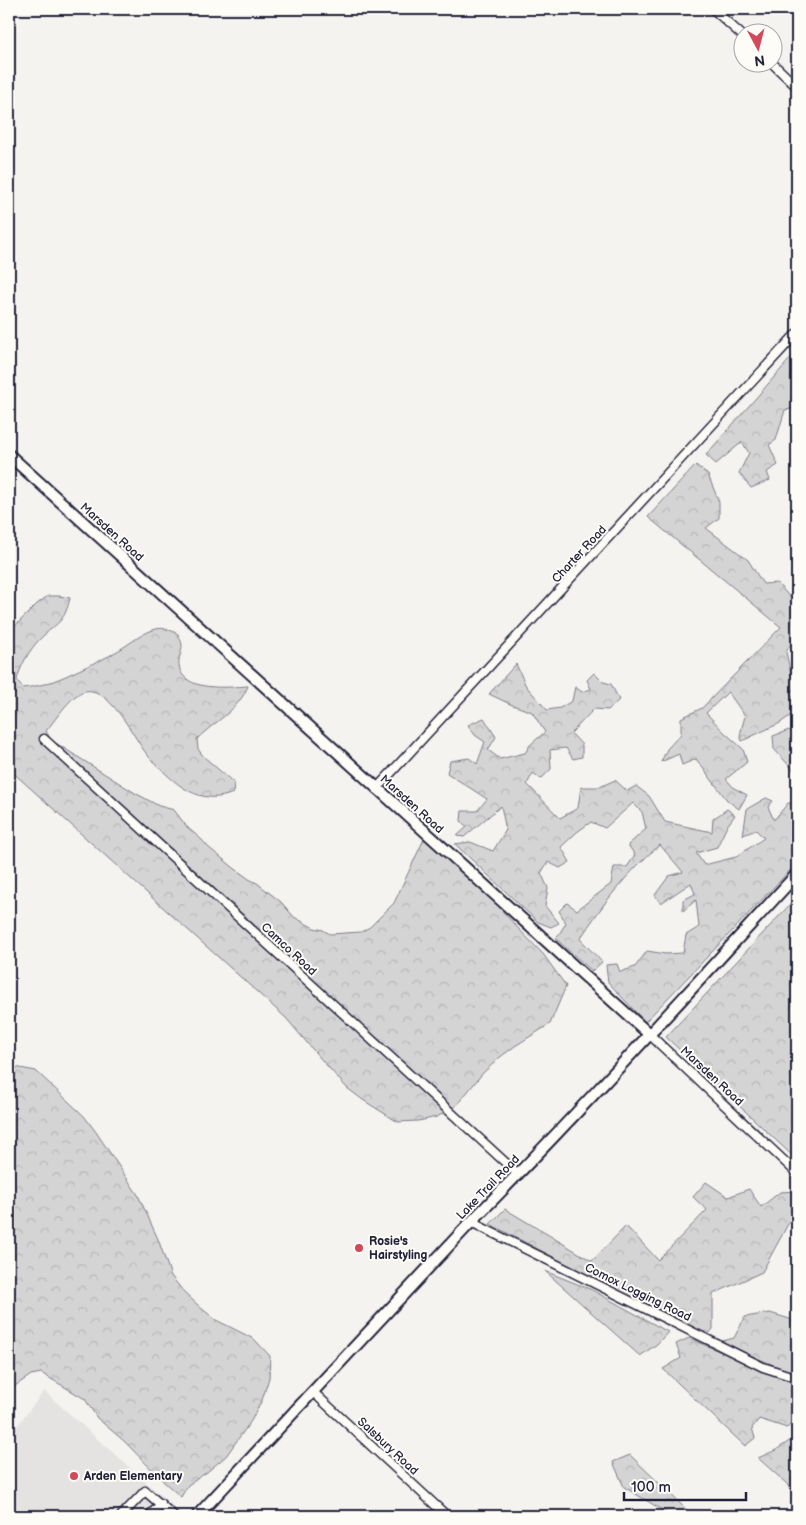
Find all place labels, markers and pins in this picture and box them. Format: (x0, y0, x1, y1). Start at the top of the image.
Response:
place label: Rosie's Hairstyling (369, 1234, 428, 1263)
marker: Rosie's Hairstyling (353, 1242, 365, 1254)
place label: Arden Elementary (83, 1469, 183, 1484)
marker: Arden Elementary (68, 1470, 80, 1482)

